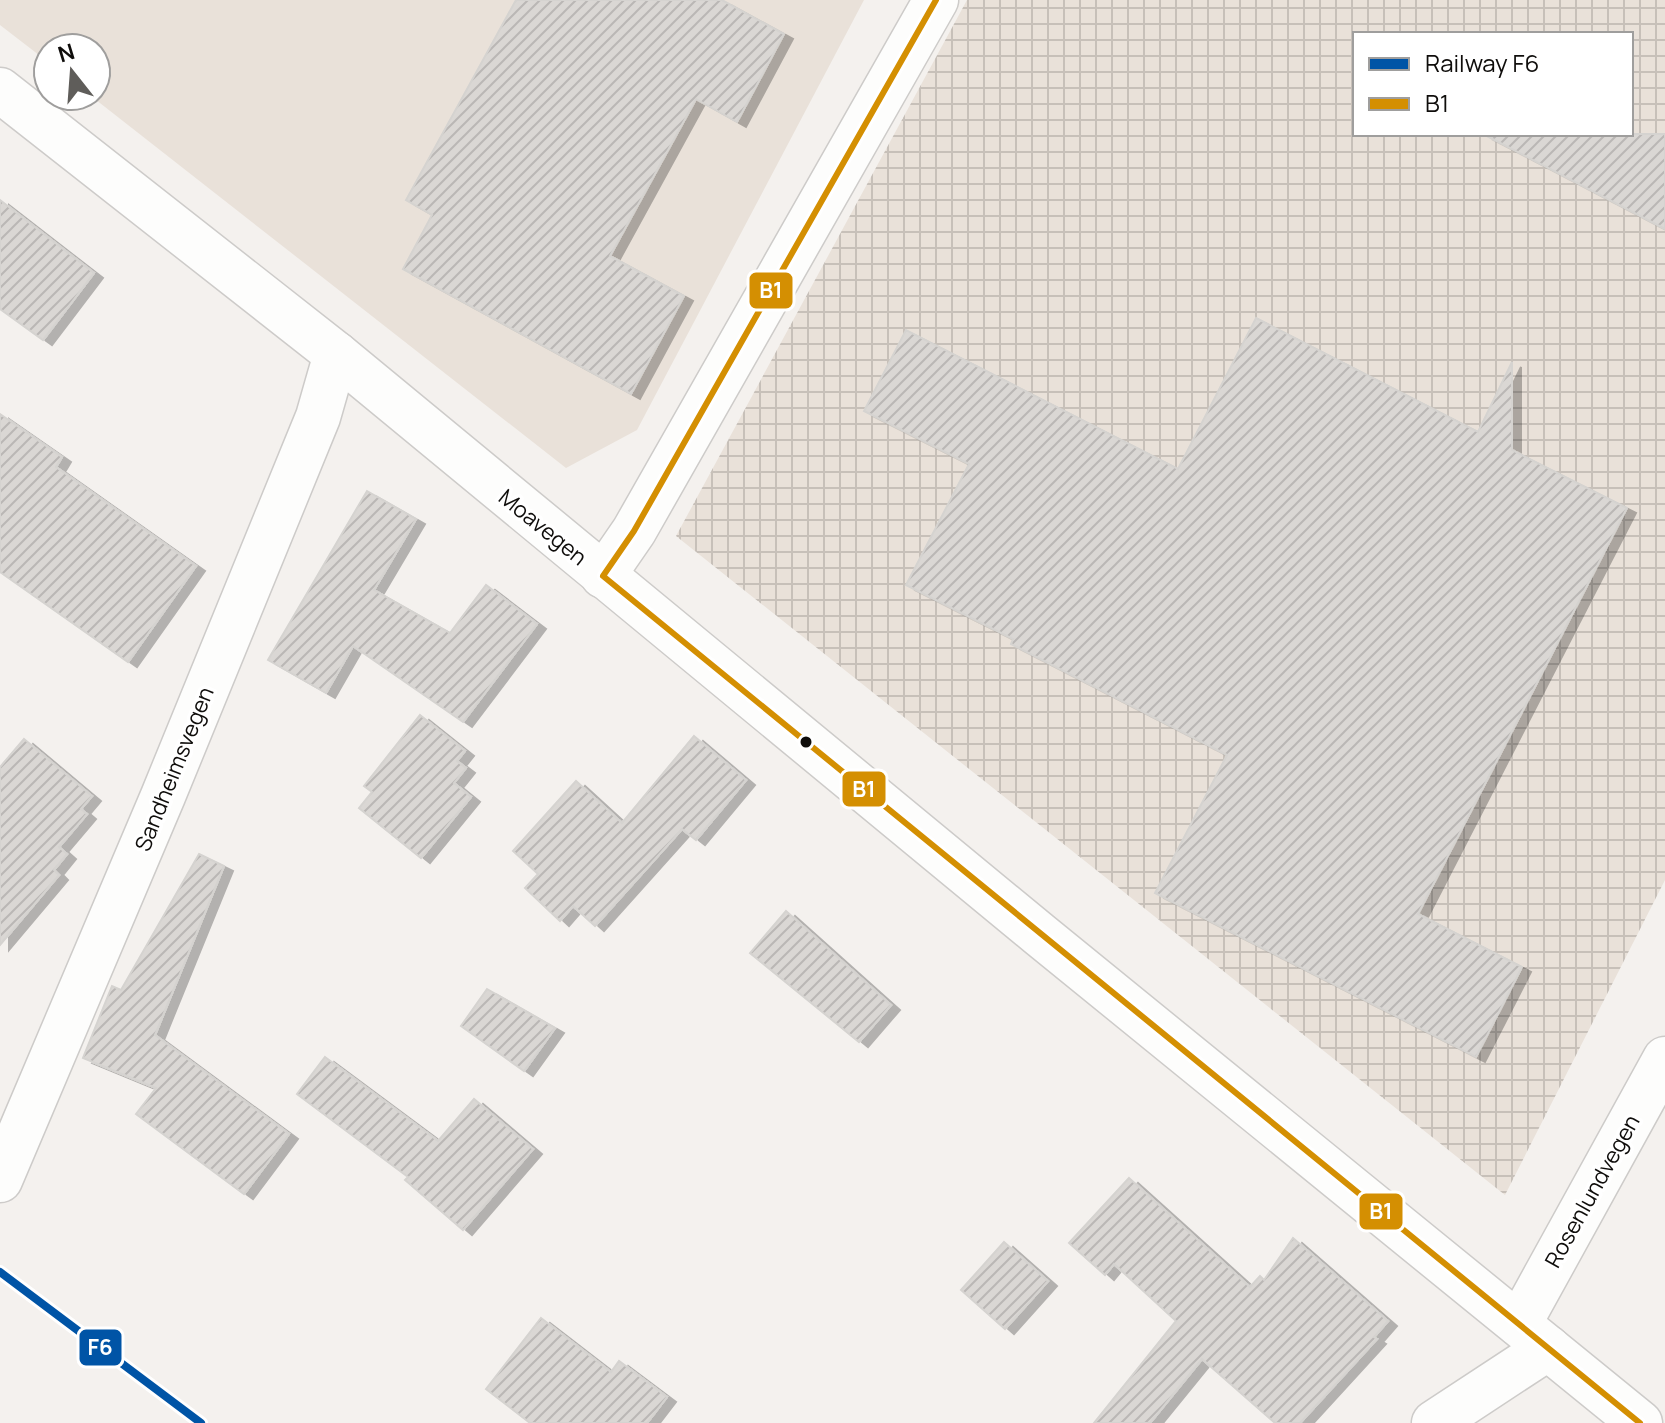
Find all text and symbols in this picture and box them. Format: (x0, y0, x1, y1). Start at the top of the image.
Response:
north arrow (32, 32, 112, 112)
legend (1353, 32, 1633, 136)
text: N (54, 36, 78, 70)
text: Railway F6 (1425, 46, 1539, 79)
text: B1 (1425, 86, 1449, 119)
line badge: B1 (748, 271, 794, 310)
text: B1 (759, 275, 783, 305)
street label: Moavegen (493, 482, 593, 572)
street label: Sandheimsvegen (127, 682, 221, 856)
unlabelled marker (798, 734, 814, 750)
line badge: B1 (841, 770, 887, 808)
text: B1 (852, 774, 876, 804)
street label: Rosenlundvegen (1538, 1109, 1646, 1273)
line badge: B1 (1358, 1192, 1404, 1231)
text: B1 (1369, 1196, 1393, 1226)
line badge: F6 (78, 1328, 123, 1367)
text: F6 (87, 1332, 113, 1362)

